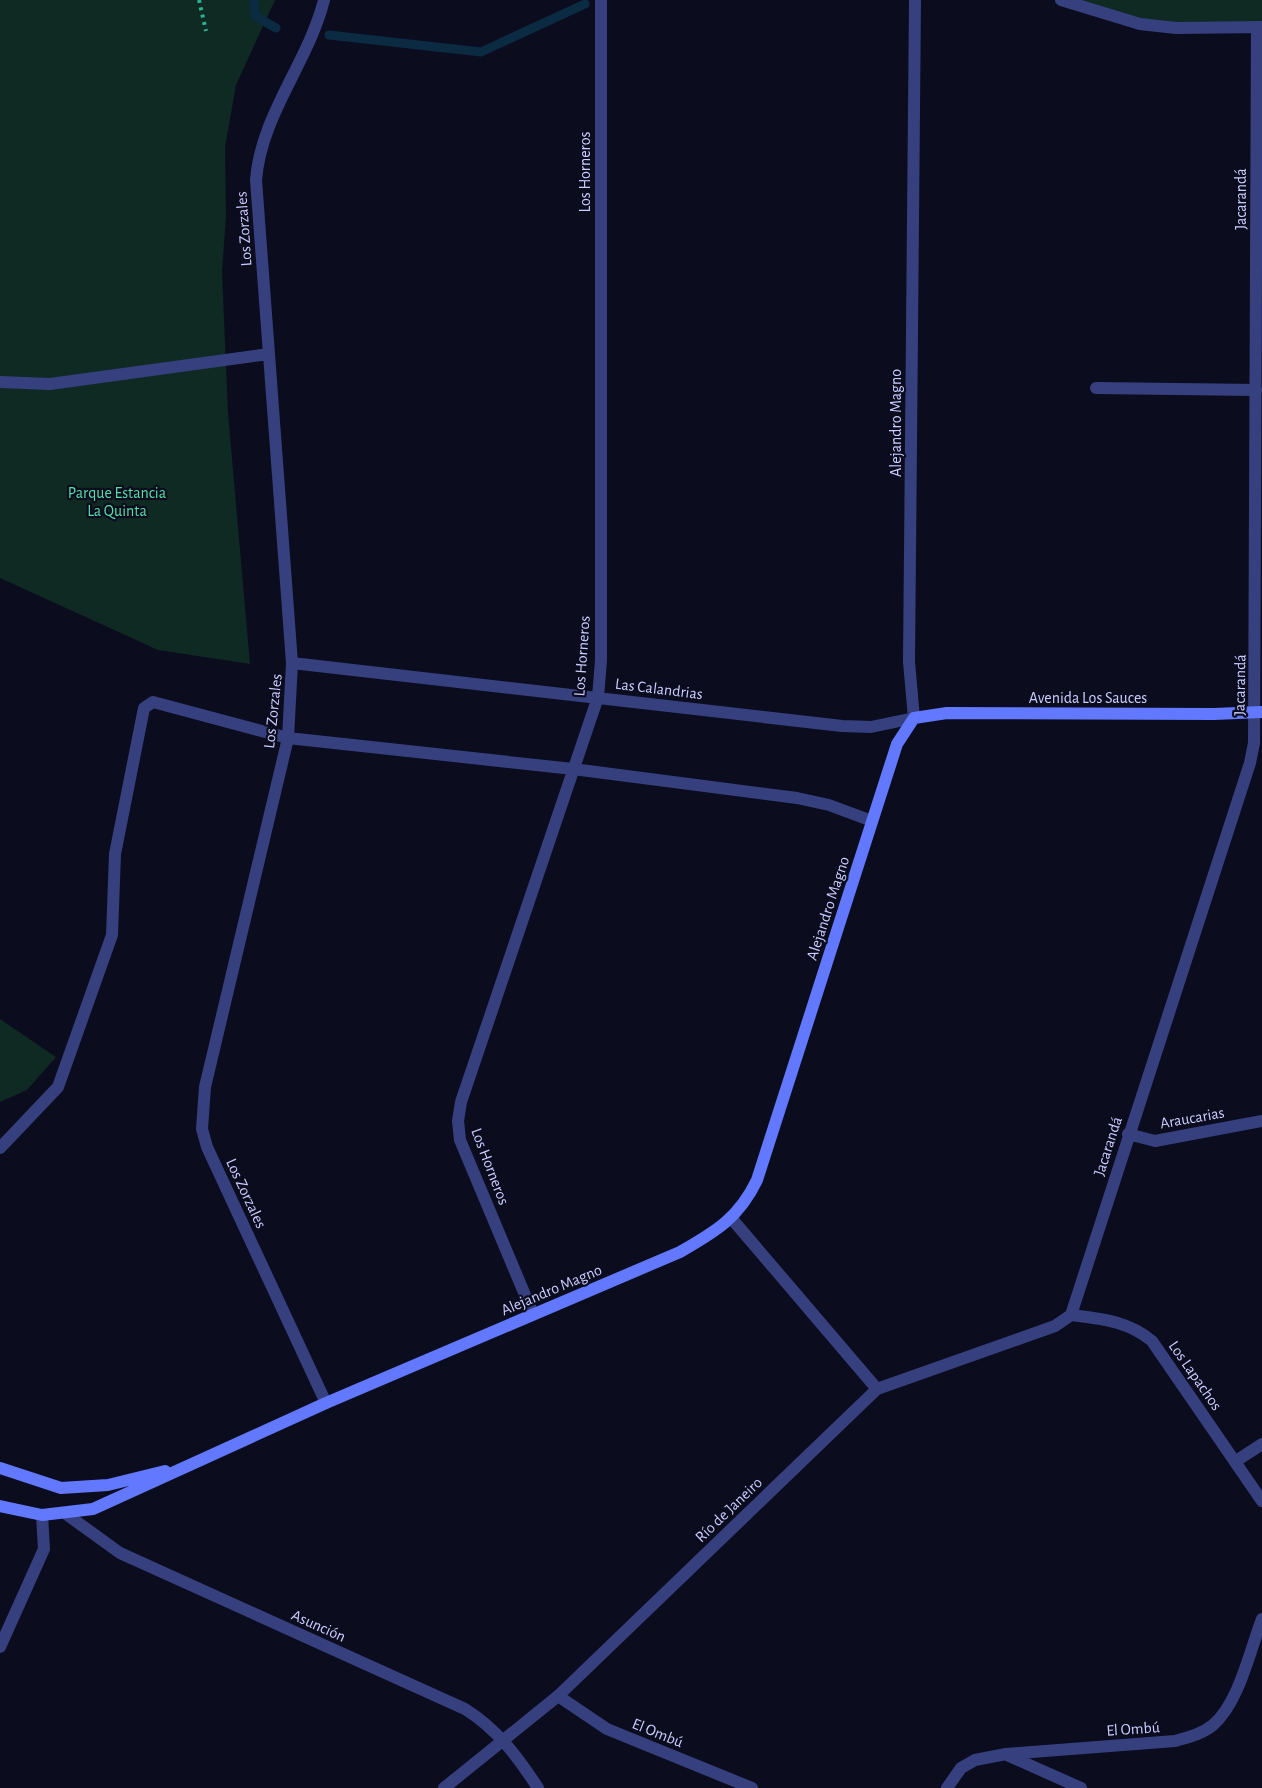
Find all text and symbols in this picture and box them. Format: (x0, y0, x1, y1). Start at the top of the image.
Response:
street label: Los Horneros (577, 131, 593, 212)
street label: Jacarandá (1233, 168, 1249, 230)
street label: Los Zorzales (233, 191, 255, 267)
street label: Alejandro Magno (888, 369, 905, 477)
park label: Parque Estancia La Quinta (68, 485, 166, 520)
street label: Los Horneros (571, 615, 593, 697)
street label: Jacarandá (1231, 654, 1249, 716)
street label: Los Zorzales (261, 673, 285, 749)
street label: Las Calandrias (614, 676, 704, 702)
street label: Avenida Los Sauces (1029, 690, 1147, 706)
street label: Alejandro Magno (804, 854, 853, 962)
street label: Araucarias (1159, 1104, 1226, 1132)
street label: Jacarandá (1091, 1115, 1125, 1178)
street label: Los Horneros (468, 1126, 512, 1207)
street label: Los Zorzales (223, 1156, 269, 1231)
street label: Alejandro Magno (499, 1261, 605, 1319)
street label: Los Lapachos (1165, 1338, 1225, 1413)
street label: Río de Janeiro (692, 1474, 765, 1545)
street label: Asunción (289, 1607, 348, 1645)
street label: El Ombú (630, 1715, 685, 1750)
street label: El Ombú (1106, 1719, 1160, 1739)

